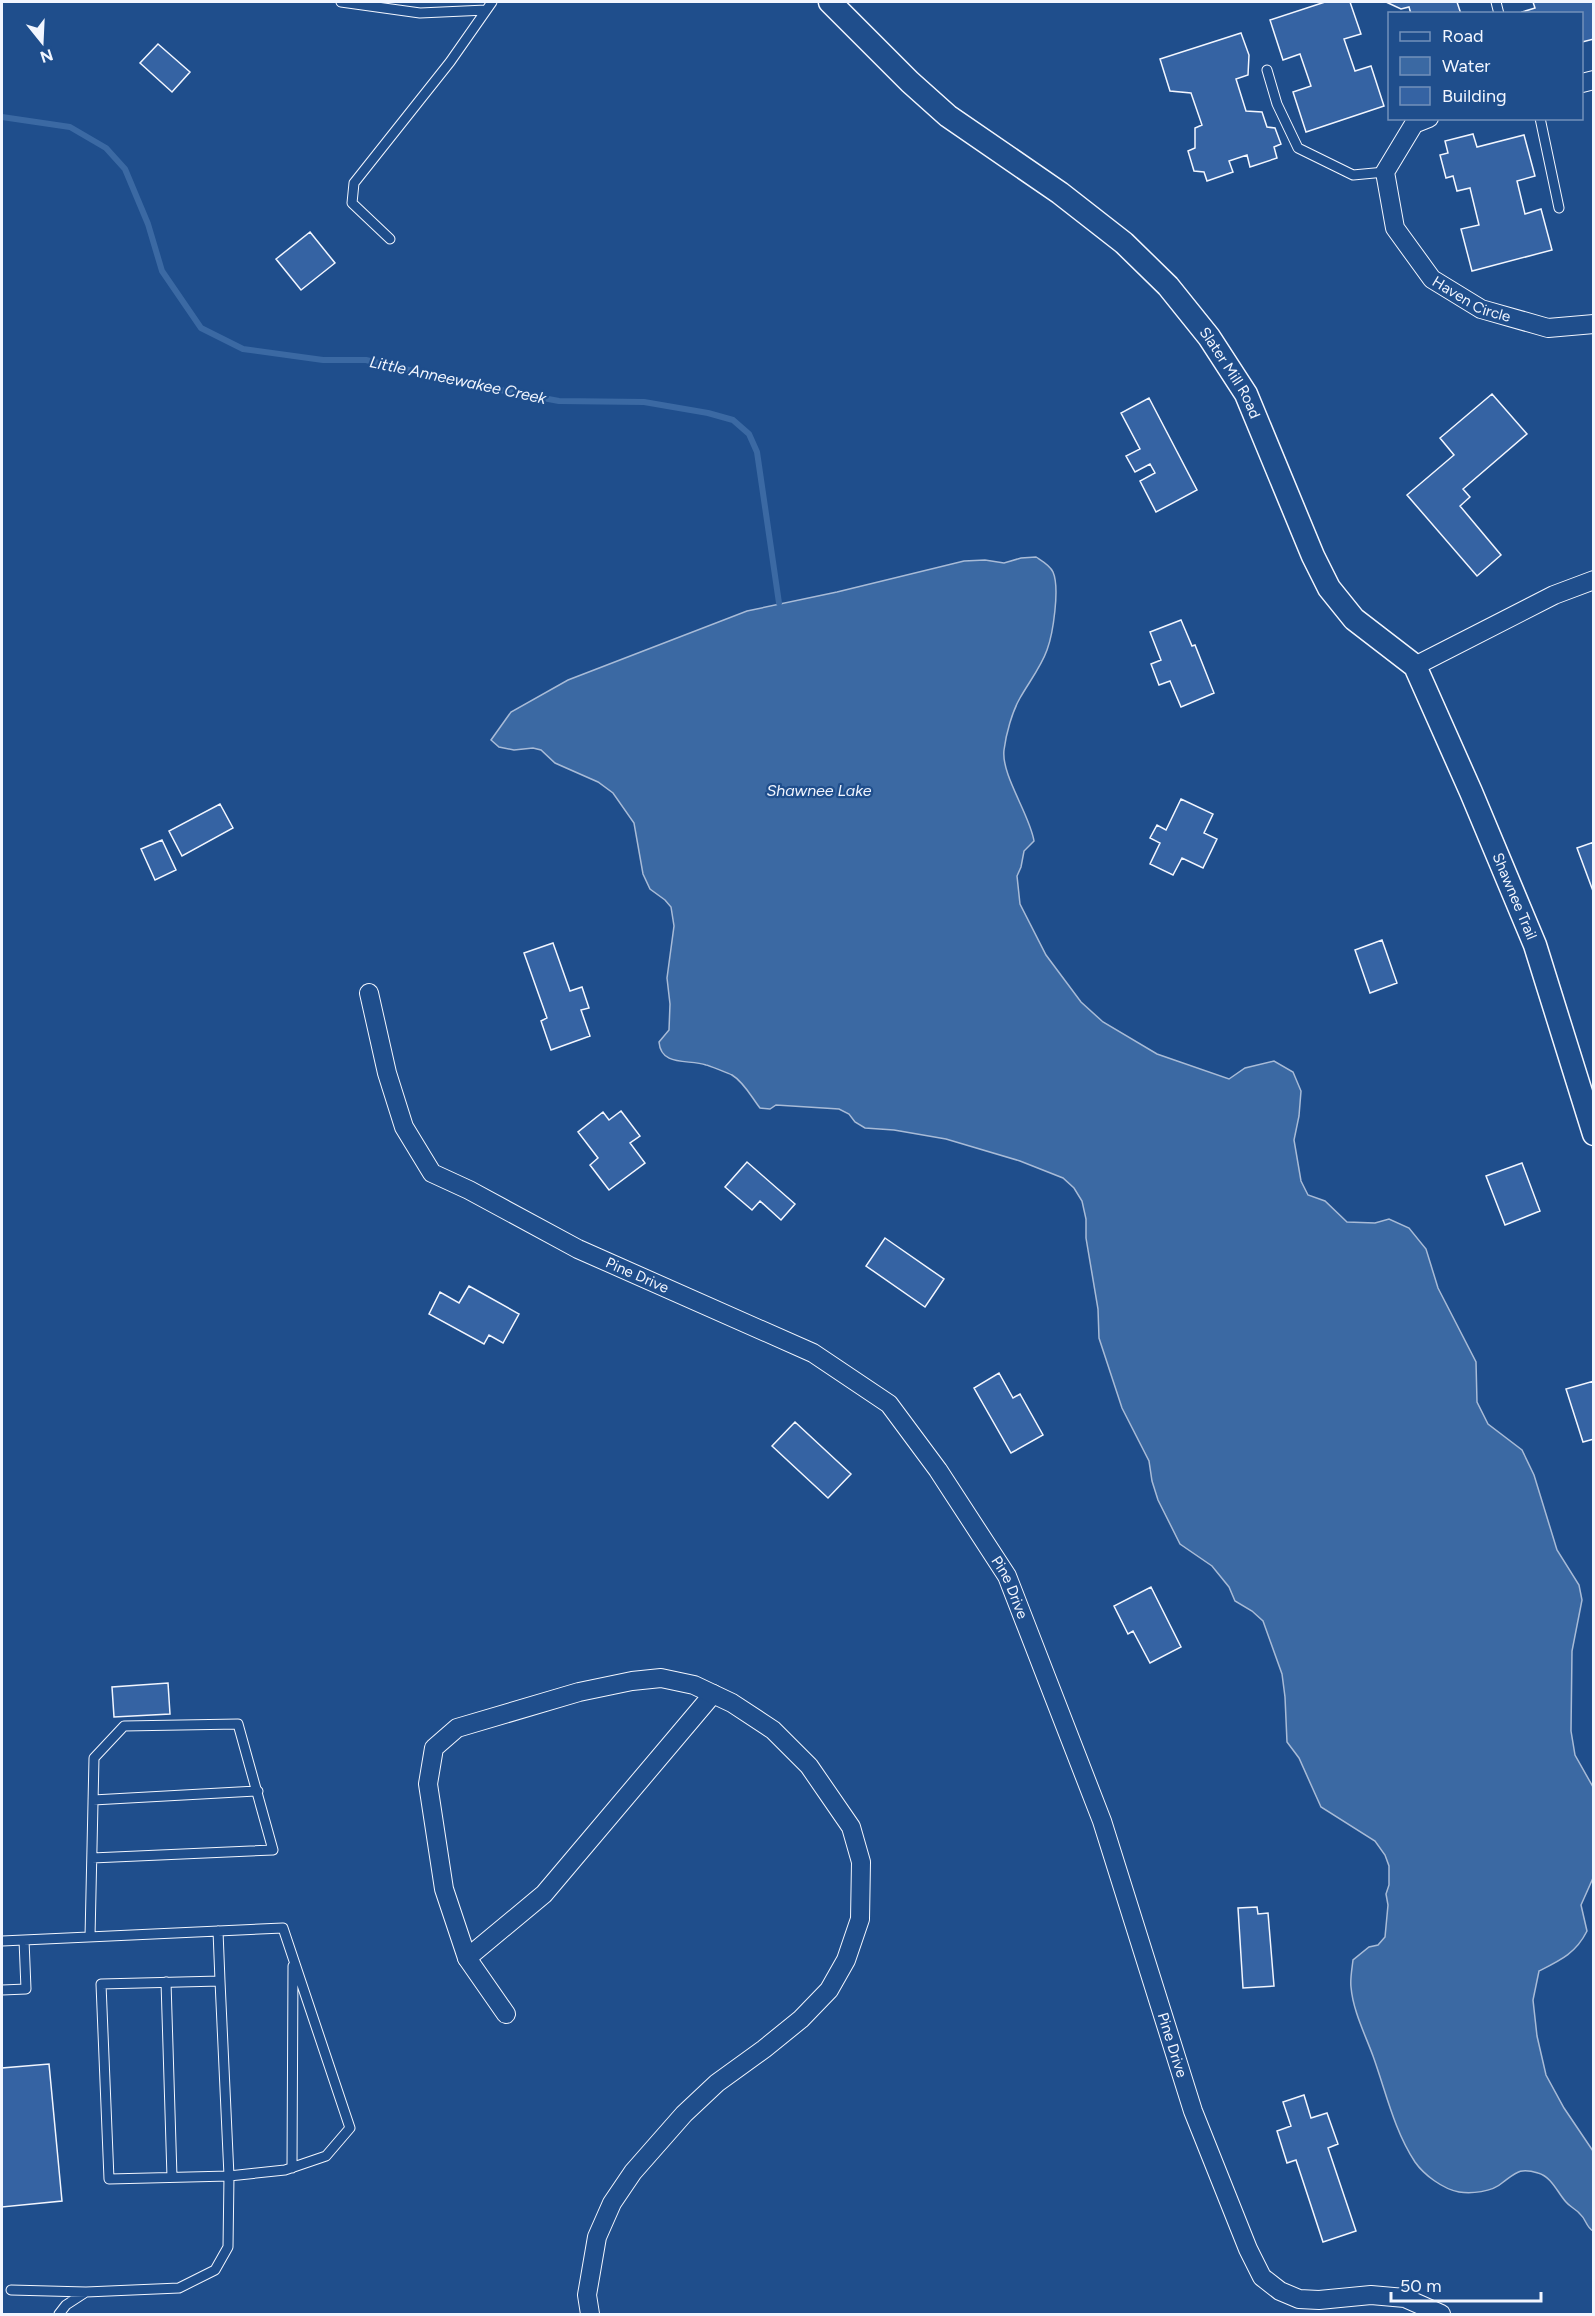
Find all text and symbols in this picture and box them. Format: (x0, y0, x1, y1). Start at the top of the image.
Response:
north arrow (12, 12, 72, 72)
legend (1388, 12, 1583, 120)
text: Road (1442, 25, 1483, 47)
text: N (38, 45, 55, 67)
text: Water (1442, 55, 1490, 77)
text: Building (1442, 85, 1507, 107)
street label: Haven Circle (1429, 272, 1513, 326)
street label: Slater Mill Road (1196, 323, 1264, 421)
water label: Little Anneewakee Creek (368, 352, 549, 408)
water label: Shawnee Lake (766, 781, 872, 800)
street label: Shawnee Trail (1488, 850, 1541, 942)
street label: Pine Drive (603, 1253, 672, 1297)
street label: Pine Drive (987, 1553, 1032, 1621)
street label: Pine Drive (1154, 2010, 1191, 2080)
scale bar (1391, 2265, 1541, 2303)
text: 50 m (1400, 2275, 1442, 2297)

